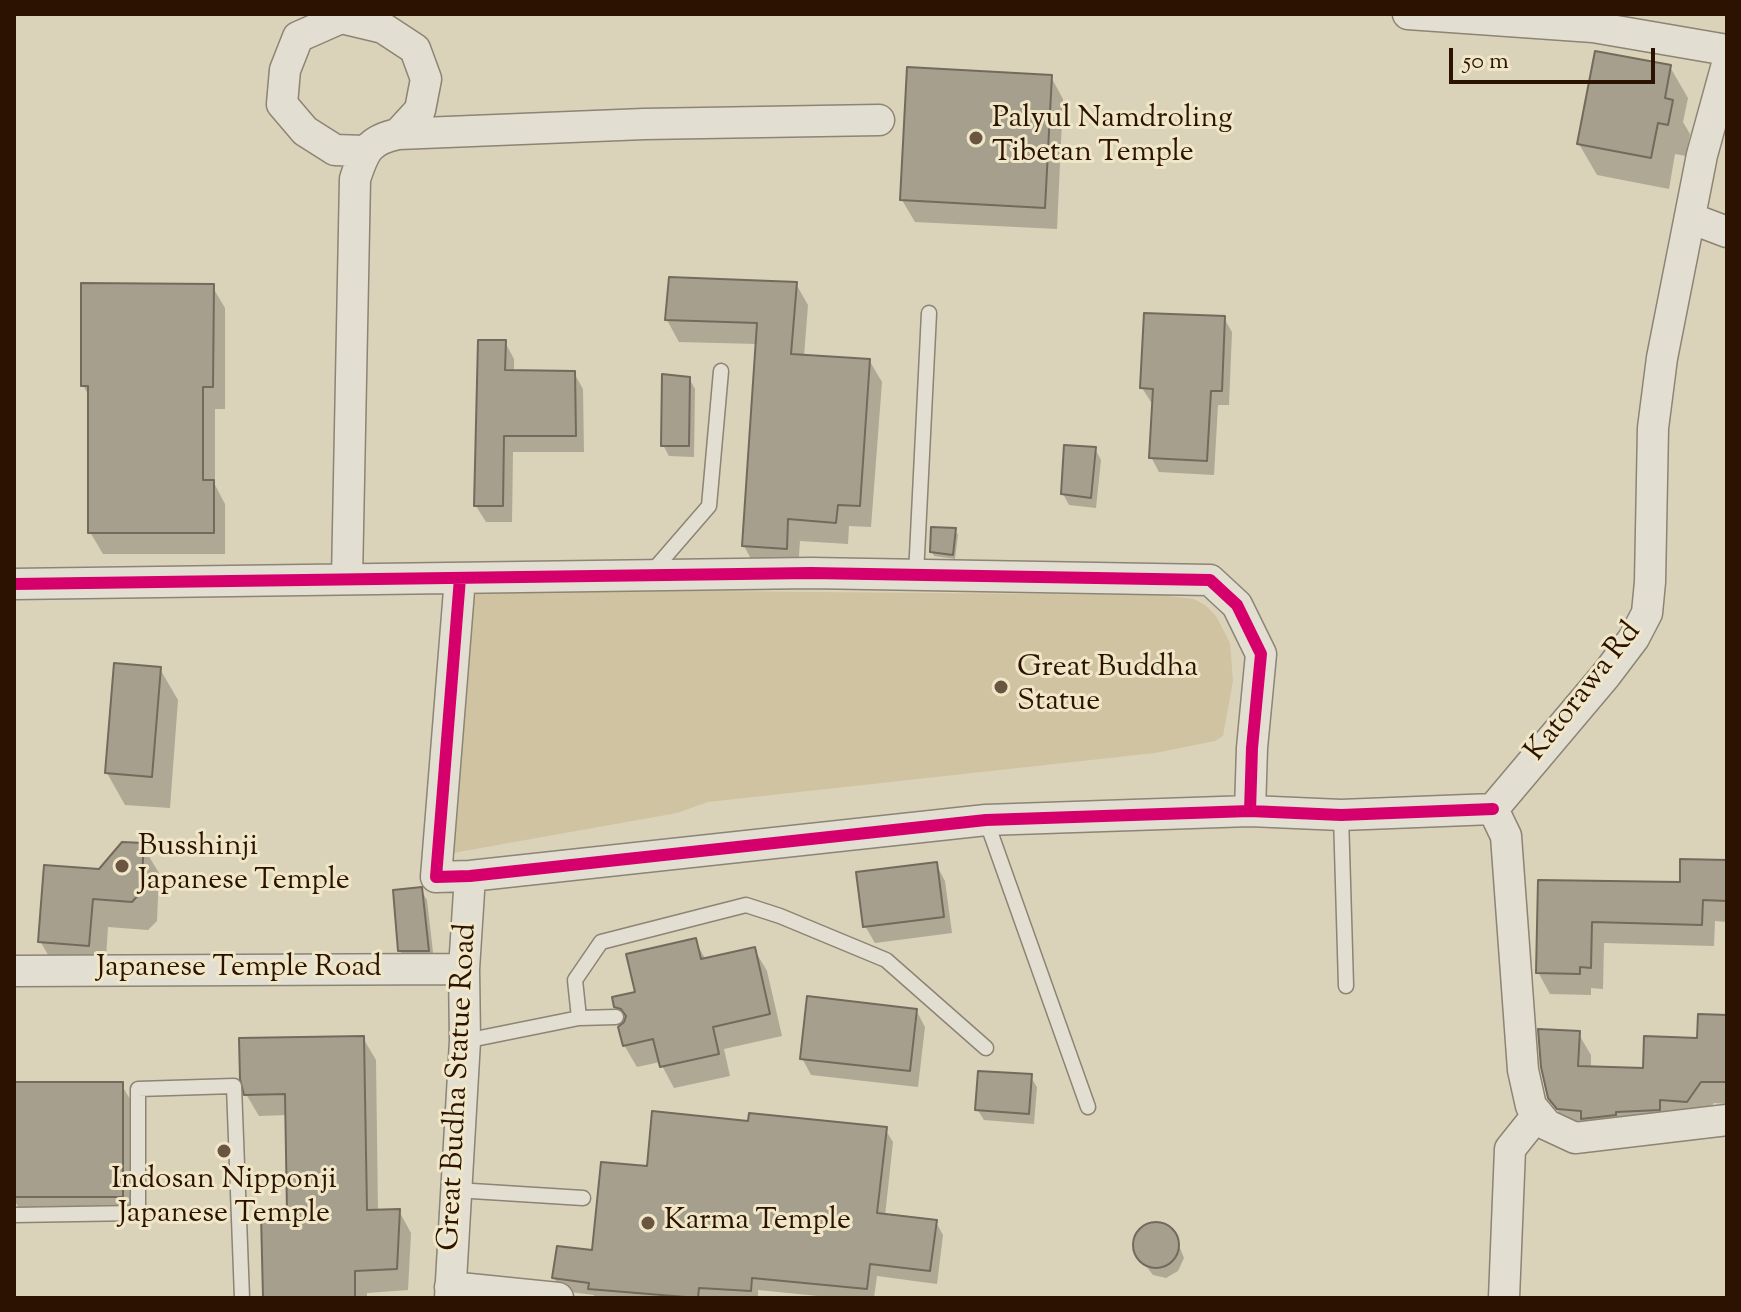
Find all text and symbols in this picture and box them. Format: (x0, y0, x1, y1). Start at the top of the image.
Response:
scale bar (1453, 32, 1659, 82)
text: 50 m (1463, 45, 1509, 79)
place label: Palyul Namdroling Tibetan Temple (992, 103, 1233, 174)
marker: Palyul Namdroling Tibetan Temple (967, 129, 985, 147)
street label: Katorawa Rd (1519, 616, 1651, 770)
place label: Great Buddha Statue (1017, 652, 1198, 722)
marker: Great Buddha Statue (992, 678, 1010, 696)
place label: Busshinji Japanese Temple (138, 831, 350, 902)
marker: Busshinji Japanese Temple (113, 857, 131, 875)
street label: Great Budha Statue Road (433, 922, 487, 1252)
street label: Japanese Temple Road (96, 952, 382, 988)
marker: Indosan Nipponji Japanese Temple (215, 1142, 233, 1160)
place label: Indosan Nipponji Japanese Temple (111, 1164, 337, 1234)
place label: Karma Temple (664, 1205, 851, 1241)
marker: Karma Temple (639, 1214, 657, 1232)

